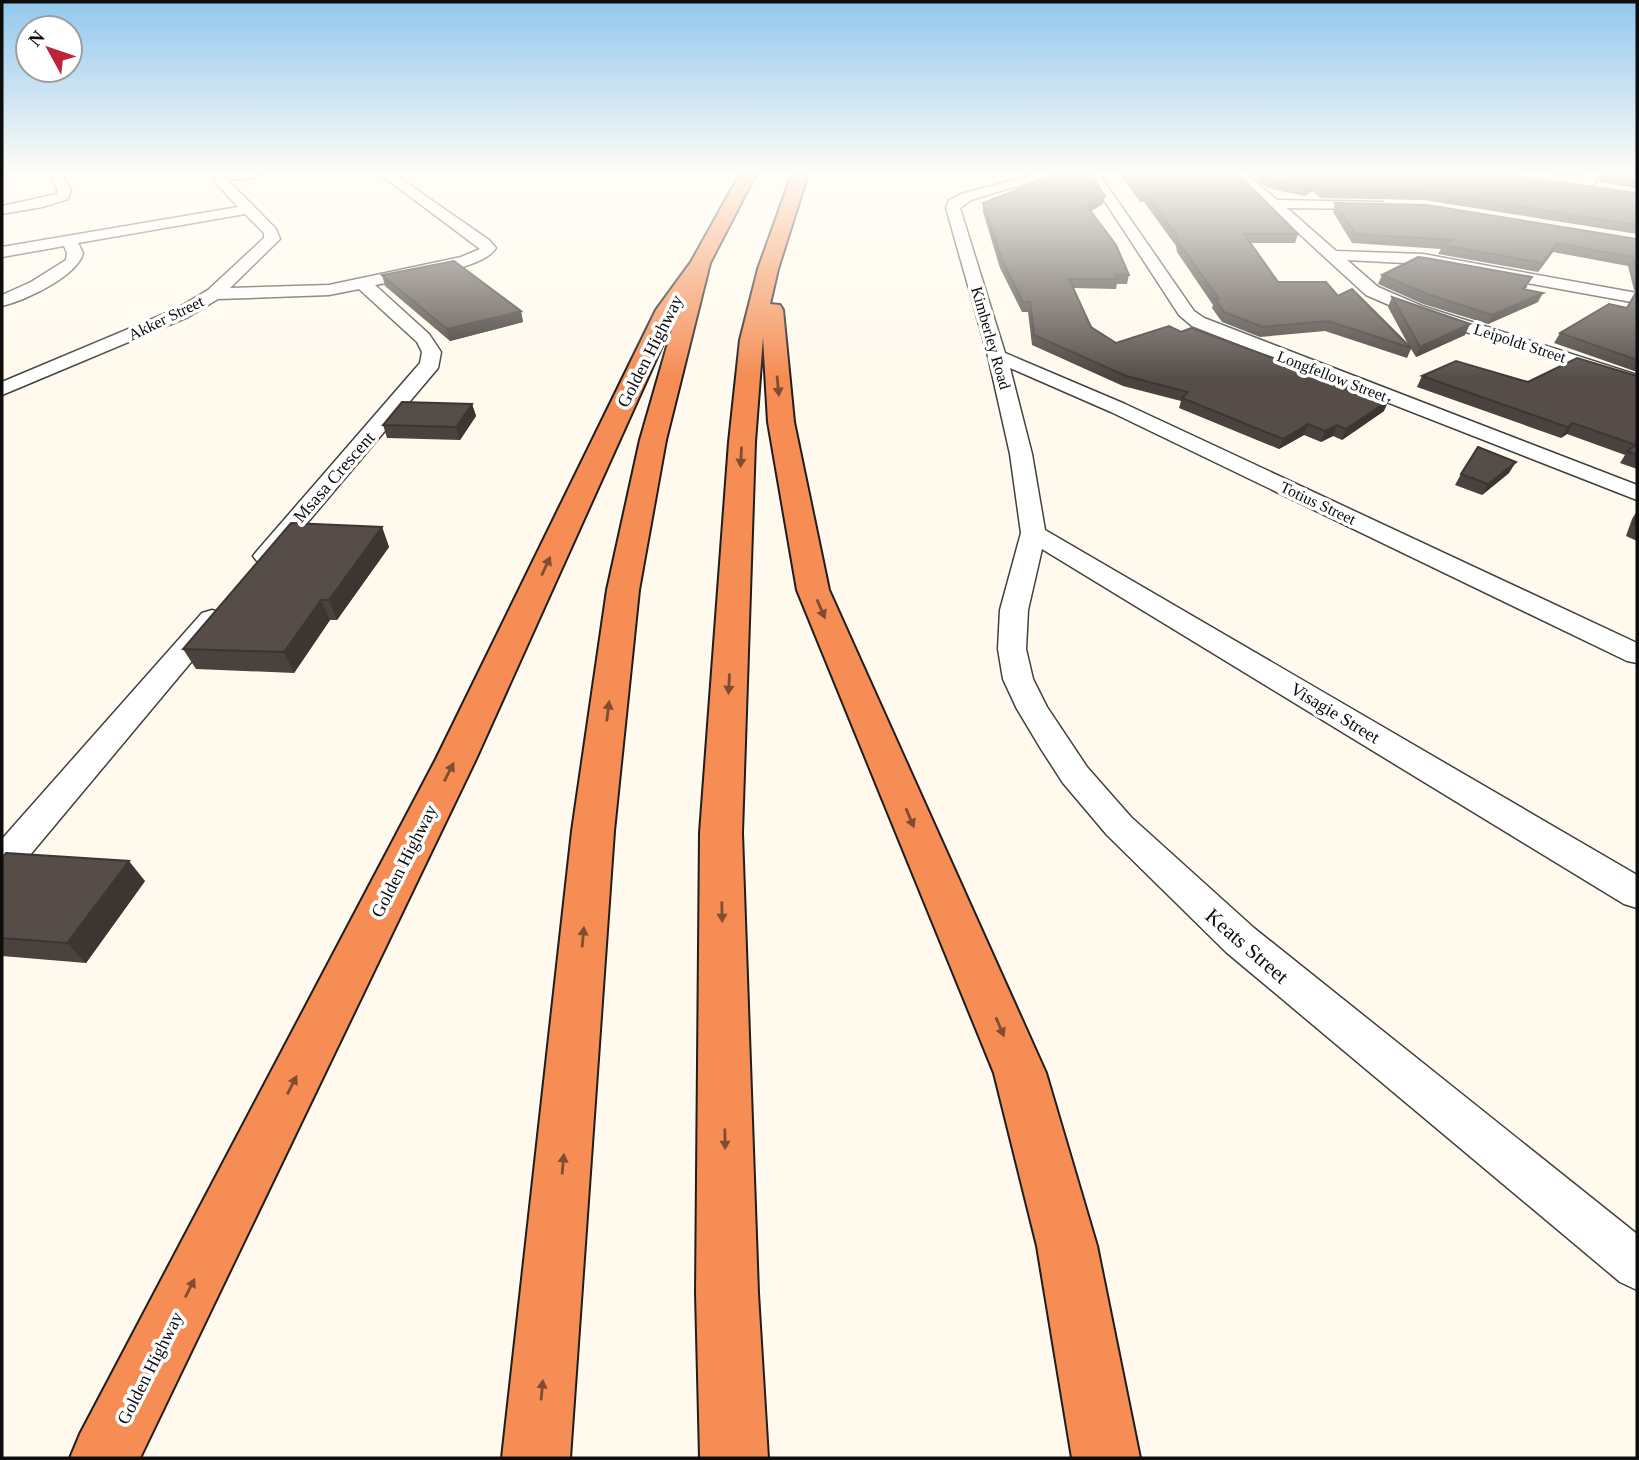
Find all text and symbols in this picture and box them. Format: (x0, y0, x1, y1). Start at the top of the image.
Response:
north arrow (14, 14, 84, 84)
text: N (24, 26, 49, 50)
street label: Kimberley Road (967, 285, 1014, 392)
street label: Golden Highway (613, 291, 687, 411)
street label: Akker Street (126, 292, 207, 343)
street label: Leipoldt Street (1472, 320, 1569, 367)
street label: Longfellow Street (1274, 347, 1390, 406)
one-way arrow (773, 375, 784, 397)
street label: Msasa Crescent (289, 428, 379, 526)
one-way arrow (736, 447, 747, 469)
street label: Totius Street (1278, 478, 1359, 528)
one-way arrow (541, 556, 552, 576)
one-way arrow (815, 598, 826, 619)
one-way arrow (723, 674, 734, 696)
street label: Visagie Street (1287, 679, 1383, 747)
one-way arrow (602, 700, 613, 722)
one-way arrow (444, 762, 455, 782)
street label: Golden Highway (367, 801, 441, 921)
one-way arrow (904, 808, 916, 828)
one-way arrow (716, 901, 728, 923)
street label: Keats Street (1201, 903, 1294, 989)
one-way arrow (578, 926, 589, 948)
one-way arrow (994, 1017, 1006, 1037)
one-way arrow (286, 1074, 298, 1094)
one-way arrow (719, 1128, 731, 1150)
one-way arrow (557, 1152, 568, 1174)
one-way arrow (185, 1278, 196, 1298)
street label: Golden Highway (113, 1308, 187, 1428)
one-way arrow (537, 1379, 548, 1401)

